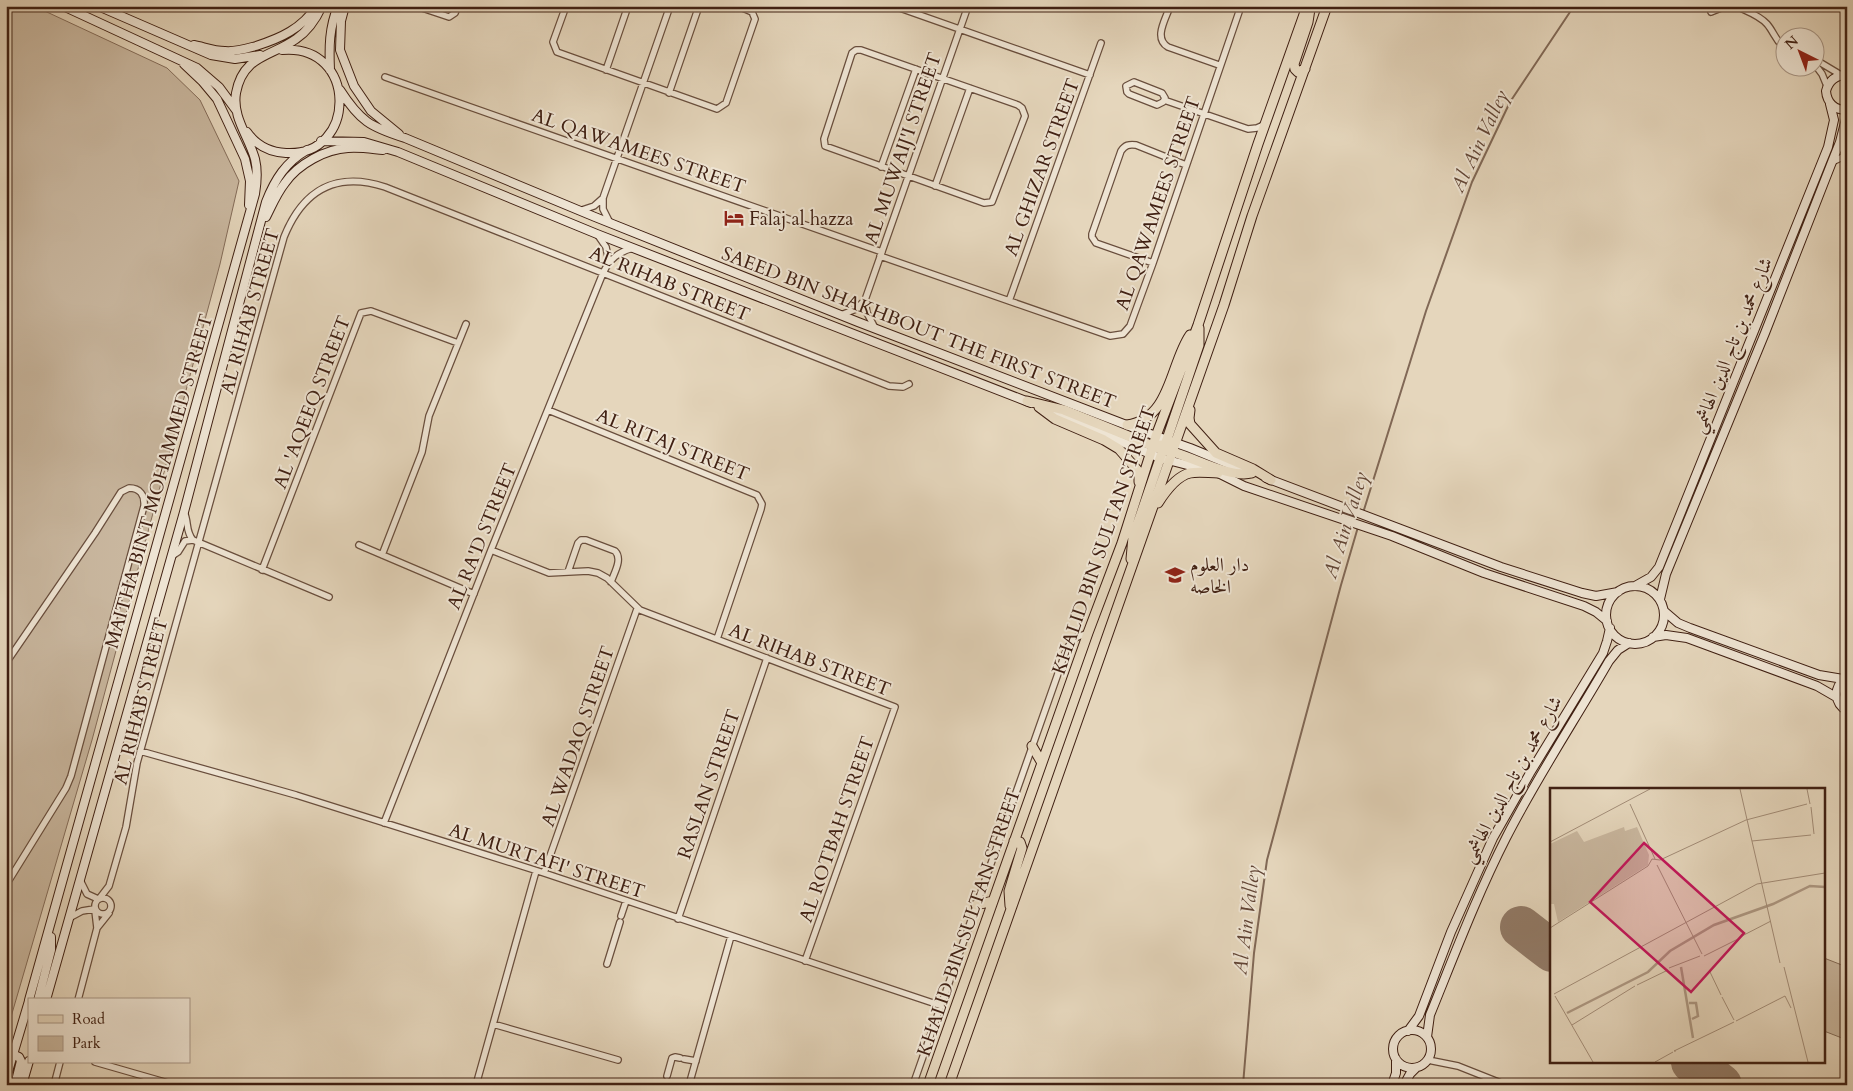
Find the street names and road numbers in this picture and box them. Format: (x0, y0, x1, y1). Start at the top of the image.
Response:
street label: AL MUWAIJ'I STREET (858, 49, 948, 248)
street label: AL GHIZAR STREET (998, 75, 1086, 260)
street label: AL QAWAMEES STREET (1109, 93, 1207, 314)
street label: AL QAWAMEES STREET (528, 102, 749, 200)
street label: AL RIHAB STREET (214, 225, 286, 397)
street label: AL RIHAB STREET (585, 240, 754, 328)
street label: SAEED BIN SHAKHBOUT THE FIRST STREET (718, 240, 1120, 415)
street label: شارع محمد بن تاج الدين الهاشمي (1685, 254, 1784, 439)
street label: MAITHA BINT MOHAMMED STREET (99, 311, 219, 652)
street label: AL 'AQEEQ STREET (267, 312, 357, 493)
street label: AL RITAJ STREET (592, 402, 753, 487)
street label: KHALID BIN SULTAN STREET (1046, 403, 1162, 678)
street label: AL RA'D STREET (441, 459, 523, 613)
street label: AL RIHAB STREET (108, 615, 174, 787)
street label: AL RIHAB STREET (725, 617, 894, 703)
street label: AL WADAQ STREET (535, 643, 621, 830)
street label: شارع محمد بن تاج الدين الهاشمي (1455, 691, 1573, 870)
street label: RASLAN STREET (671, 706, 747, 863)
street label: AL ROTBAH STREET (793, 733, 881, 926)
street label: KHALID BIN SULTAN STREET (911, 785, 1027, 1060)
street label: AL MURTAFI' STREET (445, 817, 648, 905)

